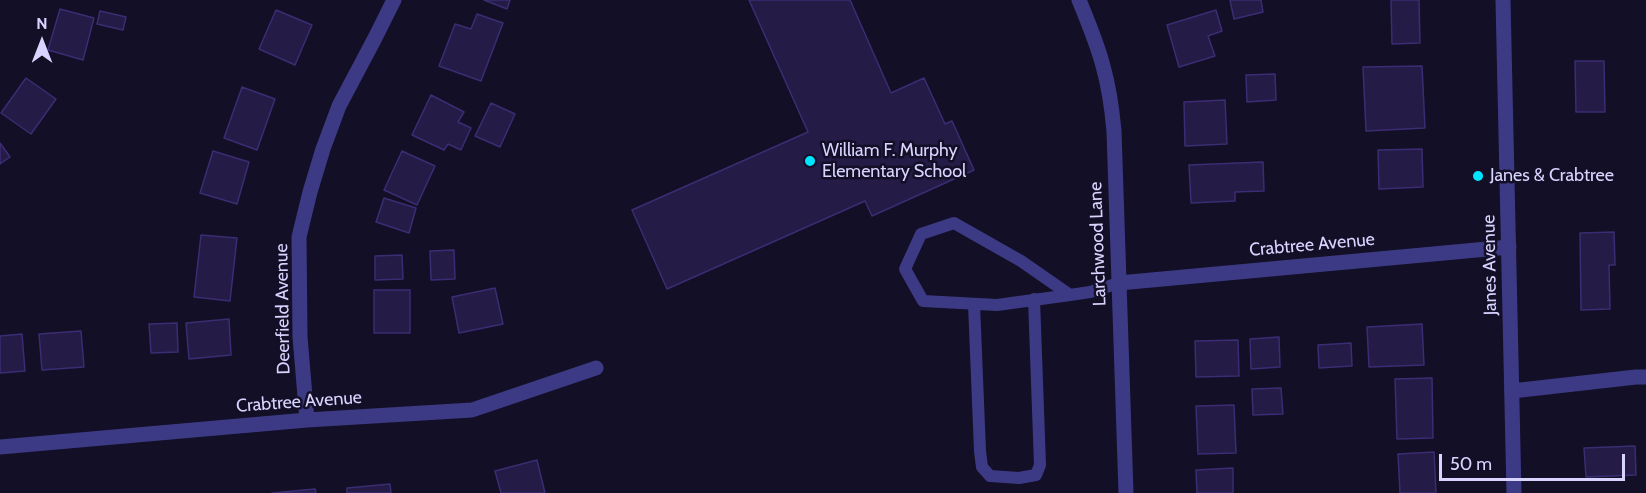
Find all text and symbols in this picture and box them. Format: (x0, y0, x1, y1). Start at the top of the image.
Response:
north arrow (12, 12, 72, 72)
text: N (36, 14, 48, 33)
place label: William F. Murphy Elementary School (822, 140, 966, 182)
marker: William F. Murphy Elementary School (803, 154, 817, 168)
place label: Janes & Crabtree (1490, 165, 1614, 187)
marker: Janes & Crabtree (1471, 169, 1485, 183)
street label: Larchwood Lane (1085, 181, 1111, 307)
street label: Janes Avenue (1478, 214, 1502, 316)
street label: Crabtree Avenue (1248, 229, 1376, 261)
street label: Deerfield Avenue (271, 243, 295, 375)
street label: Crabtree Avenue (235, 387, 363, 417)
scale bar (1442, 442, 1628, 480)
text: 50 m (1450, 453, 1492, 475)

